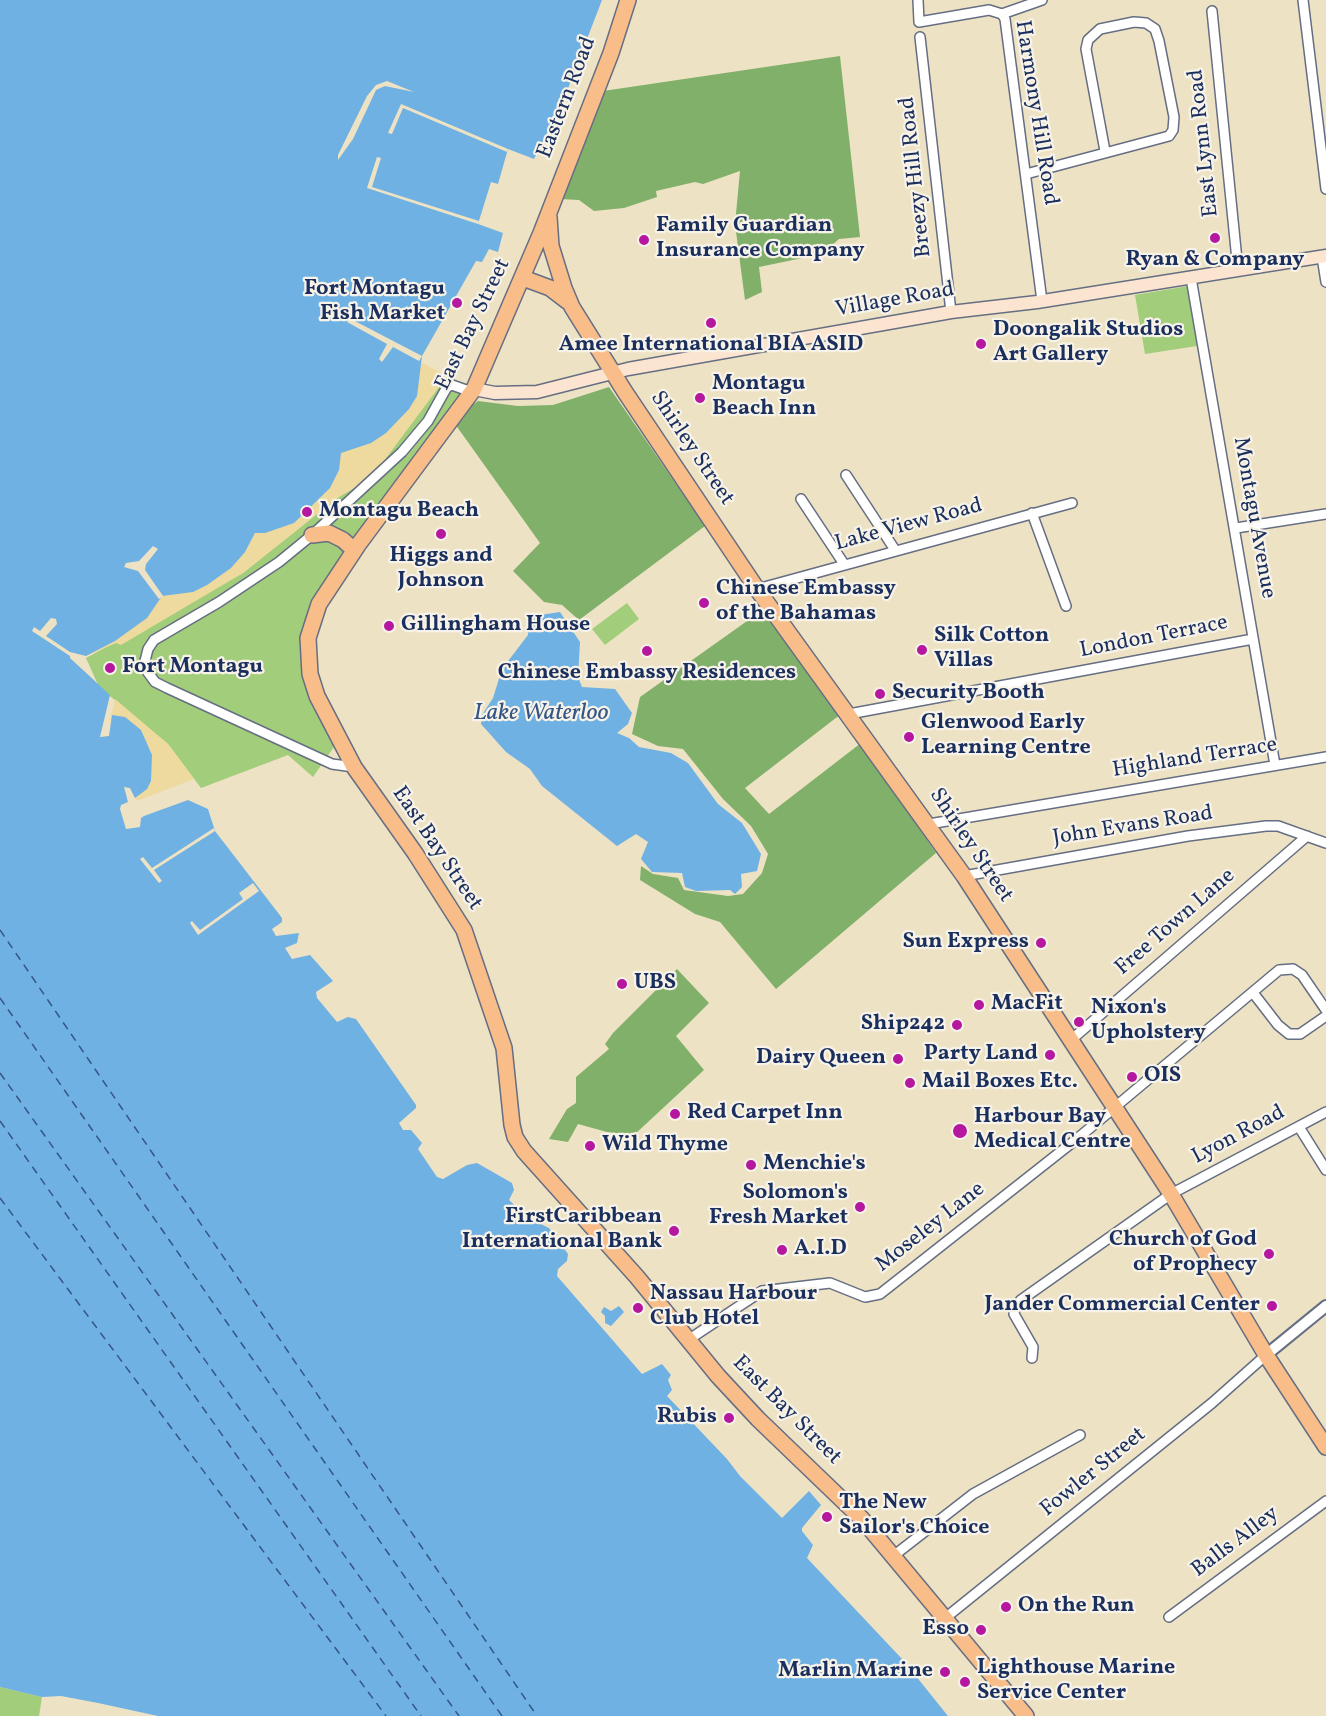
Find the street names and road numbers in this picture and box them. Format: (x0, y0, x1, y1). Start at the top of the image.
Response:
street label: Harmony Hill Road (1007, 19, 1063, 207)
street label: Eastern Road (533, 34, 603, 162)
street label: East Lynn Road (1184, 68, 1226, 218)
street label: Breezy Hill Road (895, 95, 939, 259)
street label: East Bay Street (431, 255, 517, 395)
street label: Village Road (833, 278, 957, 324)
street label: Shirley Street (643, 387, 739, 511)
street label: Montagu Avenue (1226, 435, 1280, 601)
street label: Lake View Road (832, 494, 986, 558)
street label: London Terrace (1078, 611, 1230, 665)
street label: Highland Terrace (1111, 733, 1279, 785)
street label: East Bay Street (385, 782, 487, 916)
street label: Shirley Street (922, 784, 1018, 908)
street label: John Evans Road (1051, 801, 1215, 853)
street label: Free Town Lane (1111, 864, 1241, 982)
street label: Lyon Road (1188, 1101, 1290, 1171)
street label: Moseley Lane (871, 1177, 991, 1279)
street label: East Bay Street (726, 1351, 846, 1471)
street label: Fowler Street (1036, 1422, 1152, 1524)
street label: Balls Alley (1187, 1502, 1285, 1584)

